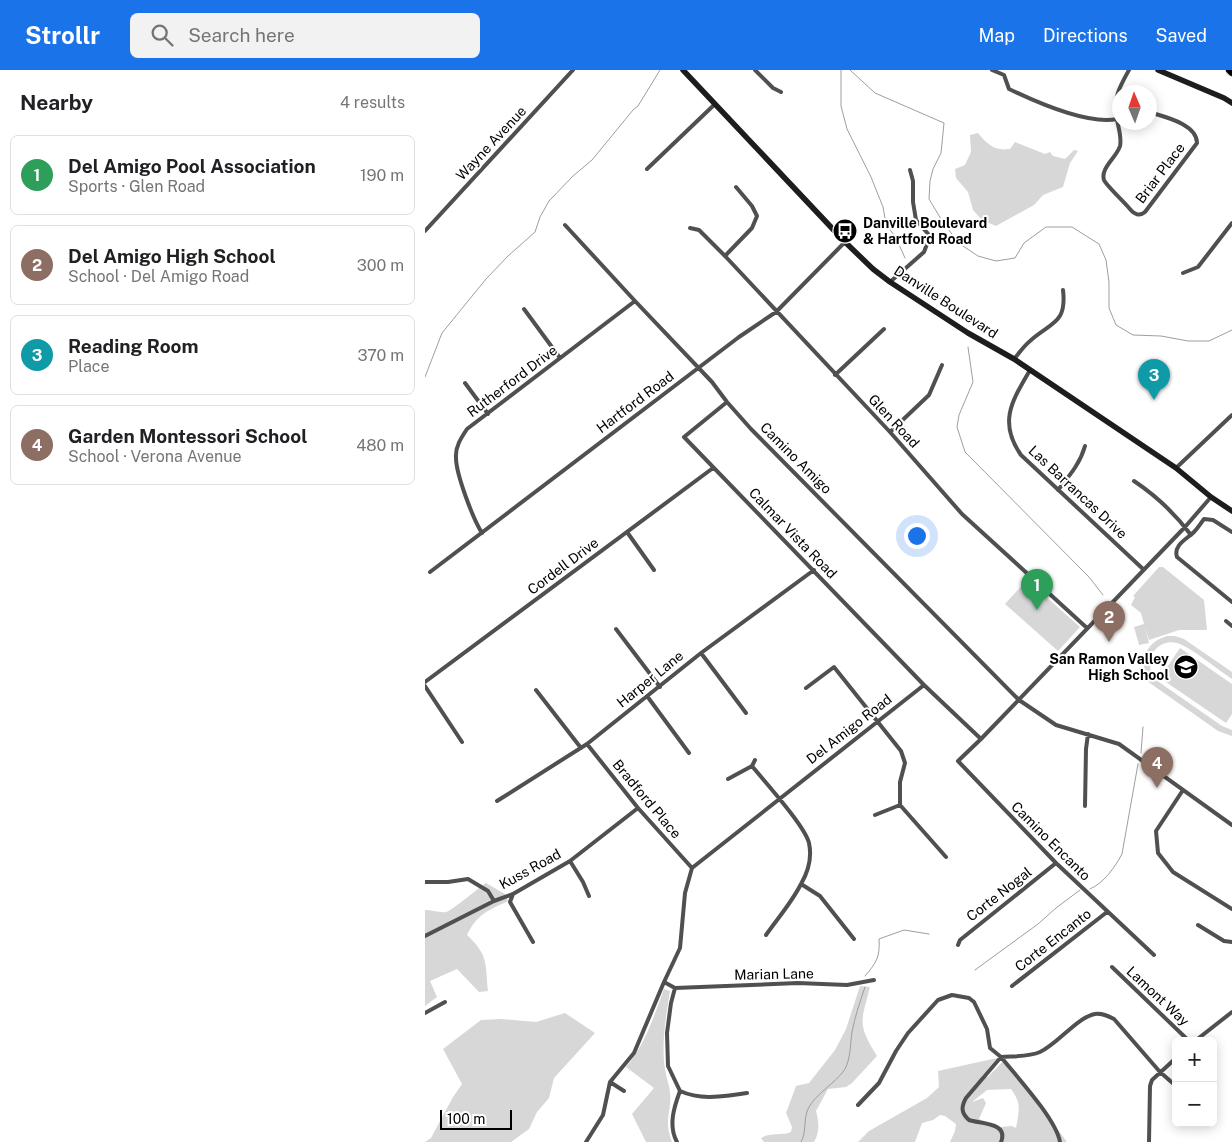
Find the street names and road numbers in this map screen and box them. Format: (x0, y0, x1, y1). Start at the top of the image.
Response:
street label: Wayne Avenue (453, 103, 529, 183)
street label: Briar Place (1132, 140, 1188, 206)
street label: Danville Boulevard (891, 262, 1001, 342)
street label: Rutherford Drive (464, 342, 560, 420)
street label: Hartford Road (593, 368, 677, 436)
street label: Glen Road (865, 391, 923, 451)
street label: Camino Amigo (757, 419, 835, 497)
street label: Las Barrancas Drive (1025, 442, 1131, 542)
street label: Calmar Vista Road (746, 485, 840, 581)
street label: Cordell Drive (524, 534, 602, 598)
street label: Harper Lane (614, 647, 686, 711)
street label: Del Amigo Road (803, 691, 895, 767)
street label: Bradford Place (610, 757, 685, 842)
street label: Camino Encanto (1008, 798, 1094, 884)
street label: Kuss Road (496, 846, 564, 892)
street label: Corte Nogal (963, 864, 1035, 924)
street label: Corte Encanto (1012, 905, 1094, 975)
street label: Lamont Way (1123, 963, 1193, 1029)
street label: Marian Lane (734, 965, 814, 983)

